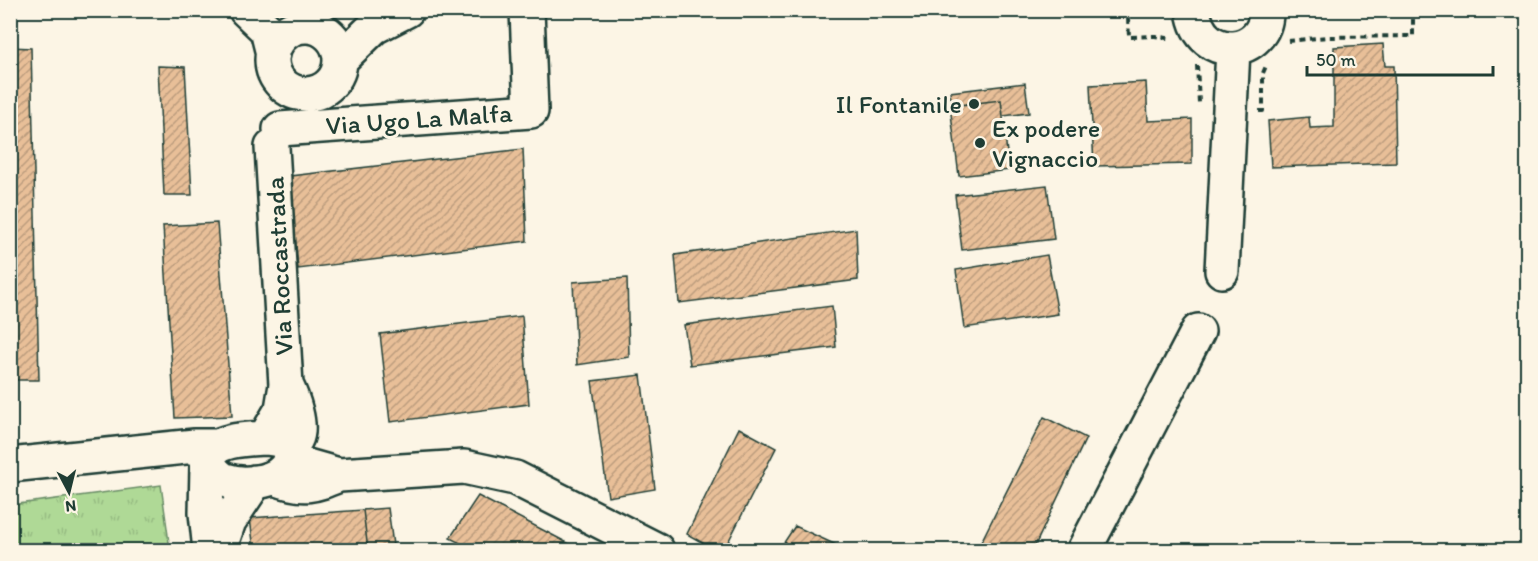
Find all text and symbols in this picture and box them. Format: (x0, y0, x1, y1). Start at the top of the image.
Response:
scale bar (1307, 39, 1493, 77)
text: 50 m (1316, 49, 1356, 71)
place label: Il Fontanile (836, 88, 962, 120)
street label: Via Ugo La Malfa (325, 96, 514, 141)
marker: Il Fontanile (967, 97, 981, 111)
place label: Ex podere Vignaccio (992, 112, 1100, 174)
marker: Ex podere Vignaccio (973, 136, 987, 150)
street label: Via Roccastrada (258, 175, 300, 356)
north arrow (39, 462, 99, 522)
text: N (64, 496, 77, 516)

